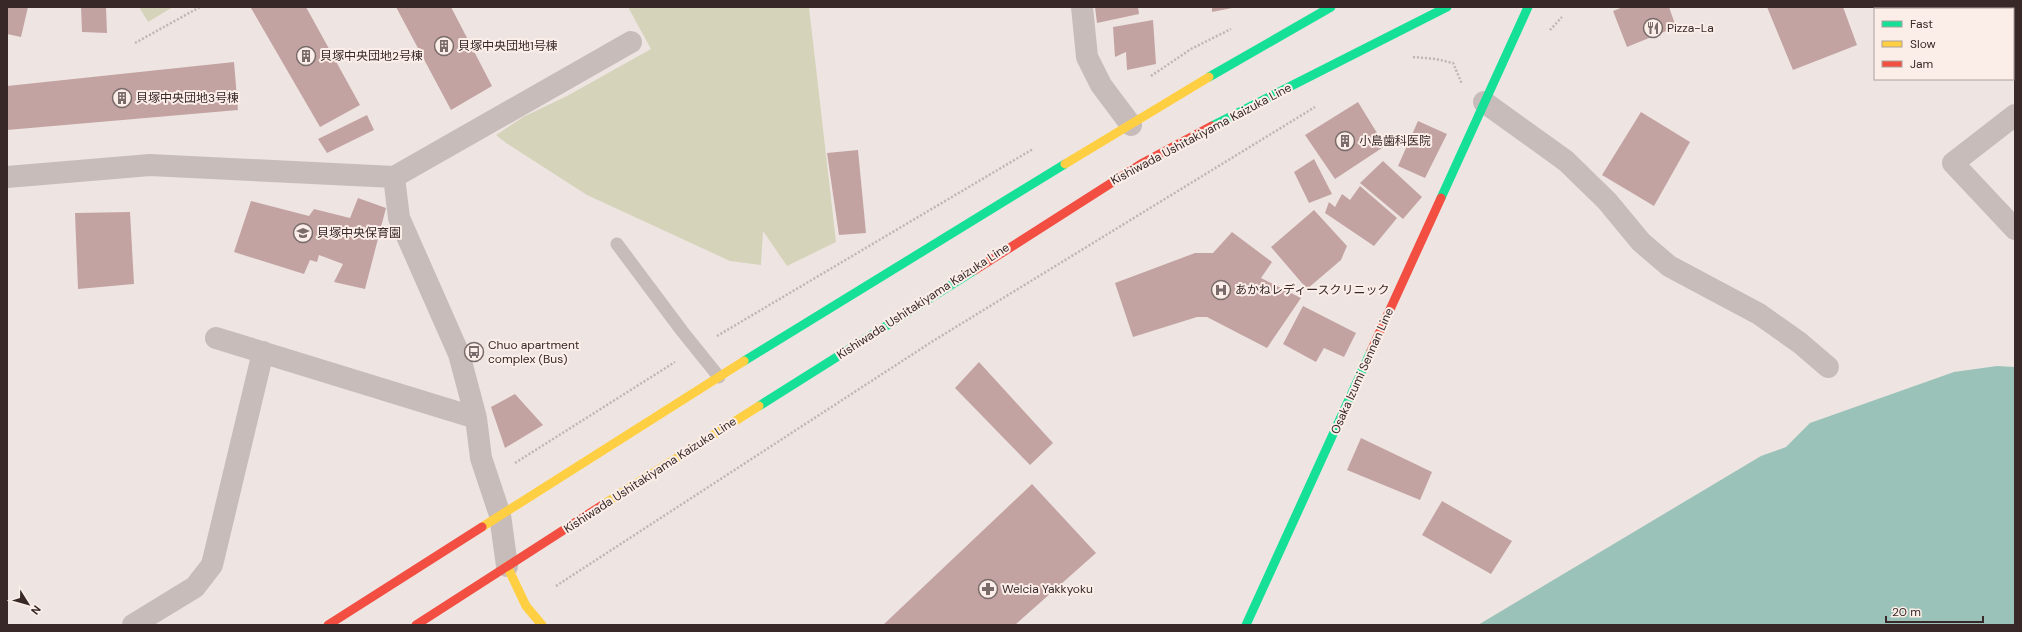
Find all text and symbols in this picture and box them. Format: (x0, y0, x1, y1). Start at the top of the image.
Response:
legend (1874, 8, 2014, 80)
text: Fast (1910, 16, 1933, 32)
restaurant icon: Pizza-La (1642, 17, 1664, 39)
place label: Pizza-La (1667, 20, 1714, 36)
building icon: 貝塚中央団地1号棟 (433, 35, 455, 57)
text: Slow (1910, 36, 1936, 52)
place label: 貝塚中央団地1号棟 (458, 38, 558, 54)
building icon: 貝塚中央団地2号棟 (295, 45, 317, 67)
place label: 貝塚中央団地2号棟 (320, 48, 423, 64)
text: Jam (1910, 56, 1933, 72)
street label: Kishiwada Ushitakiyama Kaizuka Line (1108, 79, 1294, 189)
building icon: 貝塚中央団地3号棟 (111, 87, 133, 109)
place label: 貝塚中央団地3号棟 (136, 90, 239, 106)
building icon: 小島歯科医院 (1334, 130, 1356, 152)
place label: 小島歯科医院 (1359, 133, 1431, 149)
school or university icon: 貝塚中央保育園 (292, 222, 314, 244)
place label: 貝塚中央保育園 (317, 225, 401, 241)
street label: Kishiwada Ushitakiyama Kaizuka Line (834, 239, 1012, 363)
hospital icon: あかねレディースクリニック (1210, 279, 1232, 301)
place label: あかねレディースクリニック (1235, 282, 1390, 298)
street label: Osaka Izumi Sennan Line (1327, 305, 1397, 437)
place label: Chuo apartment complex (Bus) (488, 337, 580, 367)
bus stop icon: Chuo apartment complex (Bus) (463, 341, 485, 363)
street label: Kishiwada Ushitakiyama Kaizuka Line (561, 413, 739, 537)
pharmacy icon: Welcia Yakkyoku (977, 578, 999, 600)
place label: Welcia Yakkyoku (1002, 581, 1093, 597)
north arrow (8, 584, 48, 624)
scale bar (1886, 598, 1983, 624)
text: N (28, 603, 44, 617)
text: 20 m (1892, 604, 1921, 620)

